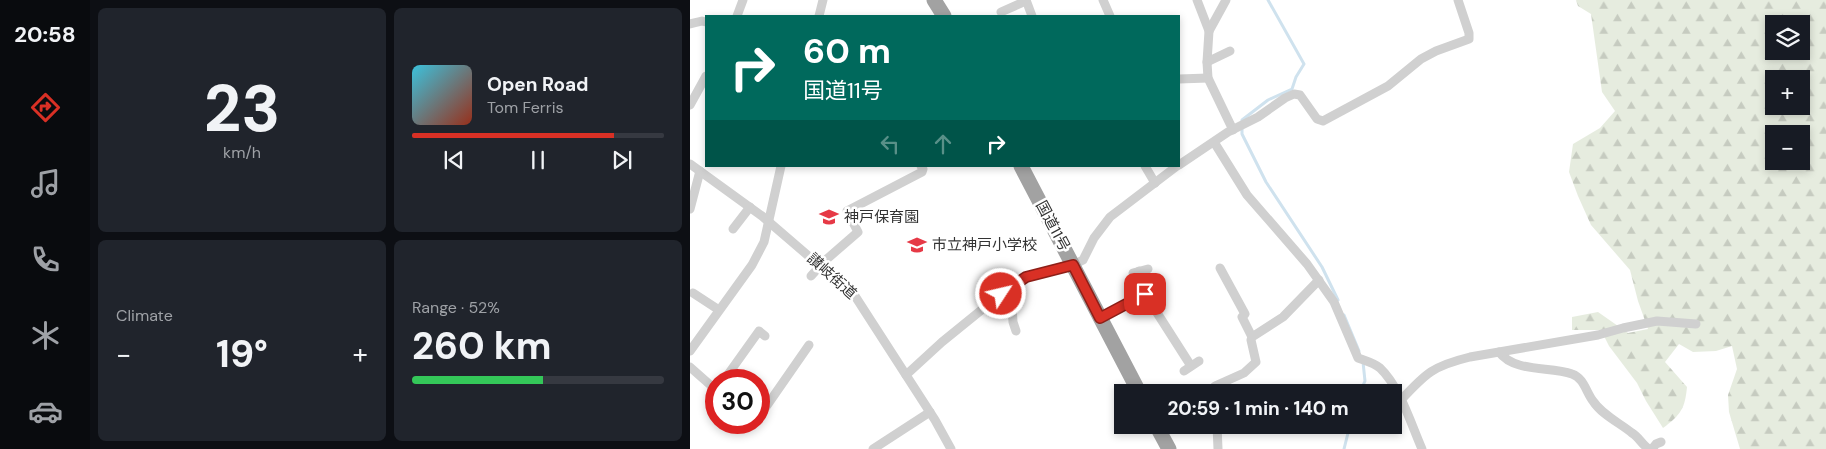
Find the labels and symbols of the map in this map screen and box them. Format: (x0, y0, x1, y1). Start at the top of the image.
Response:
street label: 国道11号 (1031, 197, 1075, 255)
school or university icon: 神戸保育園 (818, 206, 840, 228)
place label: 神戸保育園 (844, 207, 919, 227)
school or university icon: 市立神戸小学校 (906, 234, 928, 256)
place label: 市立神戸小学校 (932, 235, 1037, 255)
street label: 讃岐街道 (803, 248, 861, 304)
position arrow (974, 267, 1026, 319)
pin (1124, 273, 1166, 315)
speed limit sign: 30 (705, 369, 770, 434)

